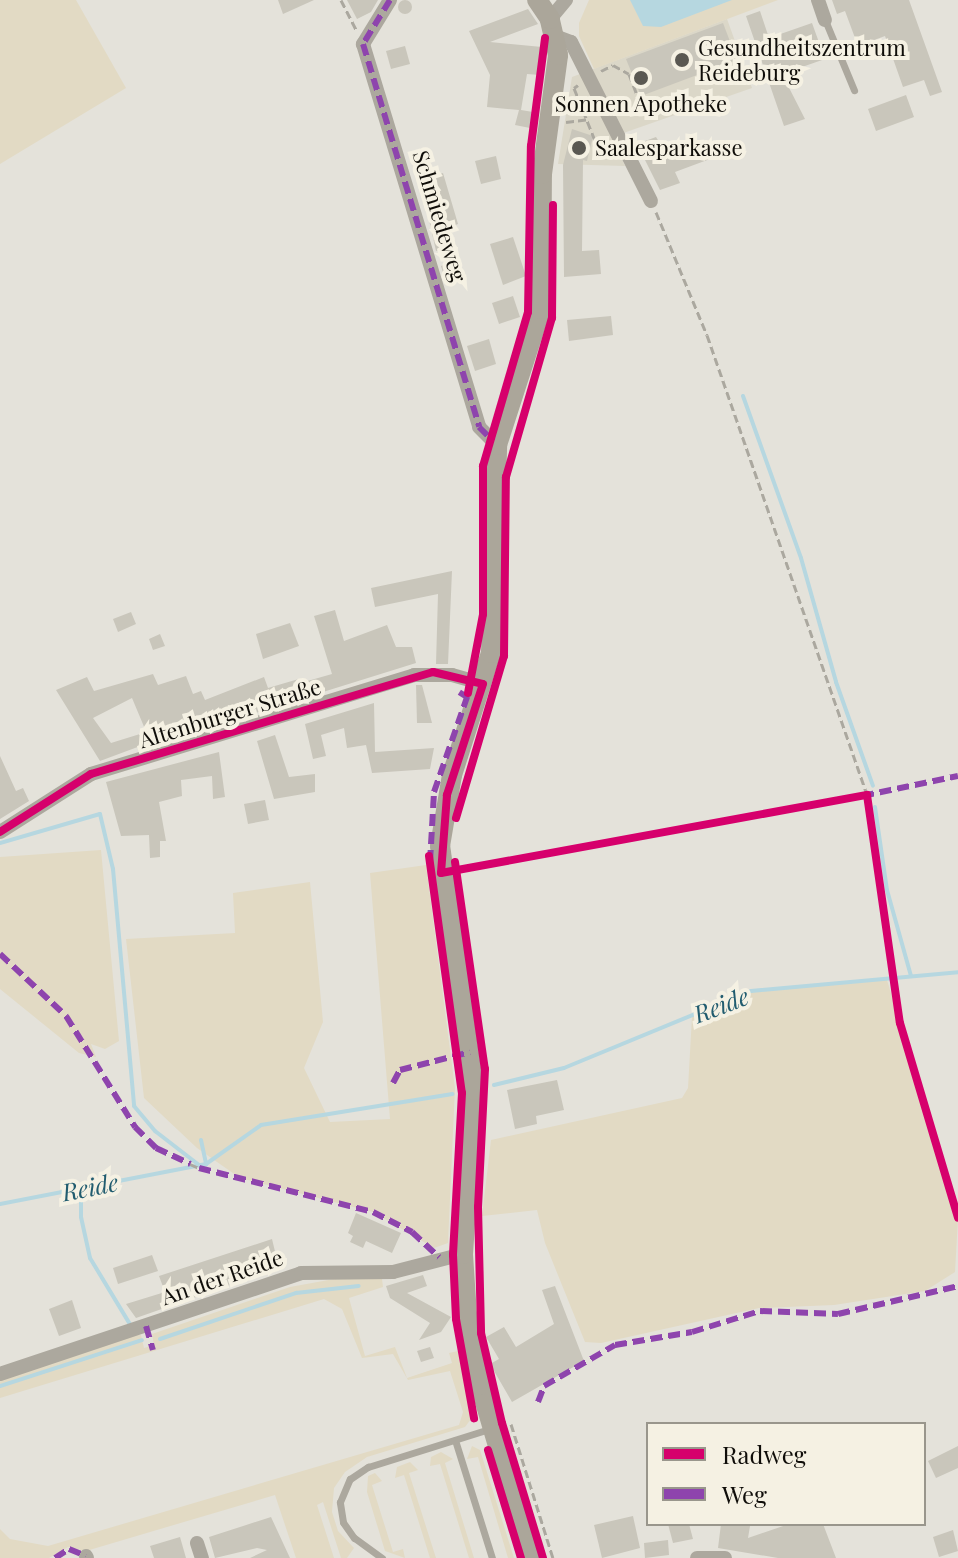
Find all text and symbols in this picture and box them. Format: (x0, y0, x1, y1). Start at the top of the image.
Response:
place label: Gesundheitszentrum Reideburg (698, 34, 906, 86)
marker: Gesundheitszentrum Reideburg (673, 51, 691, 69)
marker: Sonnen Apotheke (632, 69, 650, 87)
place label: Sonnen Apotheke (554, 91, 728, 117)
place label: Saalesparkasse (595, 135, 743, 161)
marker: Saalesparkasse (570, 139, 588, 157)
street label: Schmiedeweg (408, 147, 472, 285)
street label: Altenburger Straße (136, 673, 324, 753)
water label: Reide (689, 981, 753, 1029)
water label: Reide (59, 1167, 121, 1207)
street label: An der Reide (157, 1244, 287, 1310)
legend (646, 1422, 926, 1526)
text: Radweg (722, 1438, 807, 1470)
text: Weg (722, 1478, 767, 1510)

